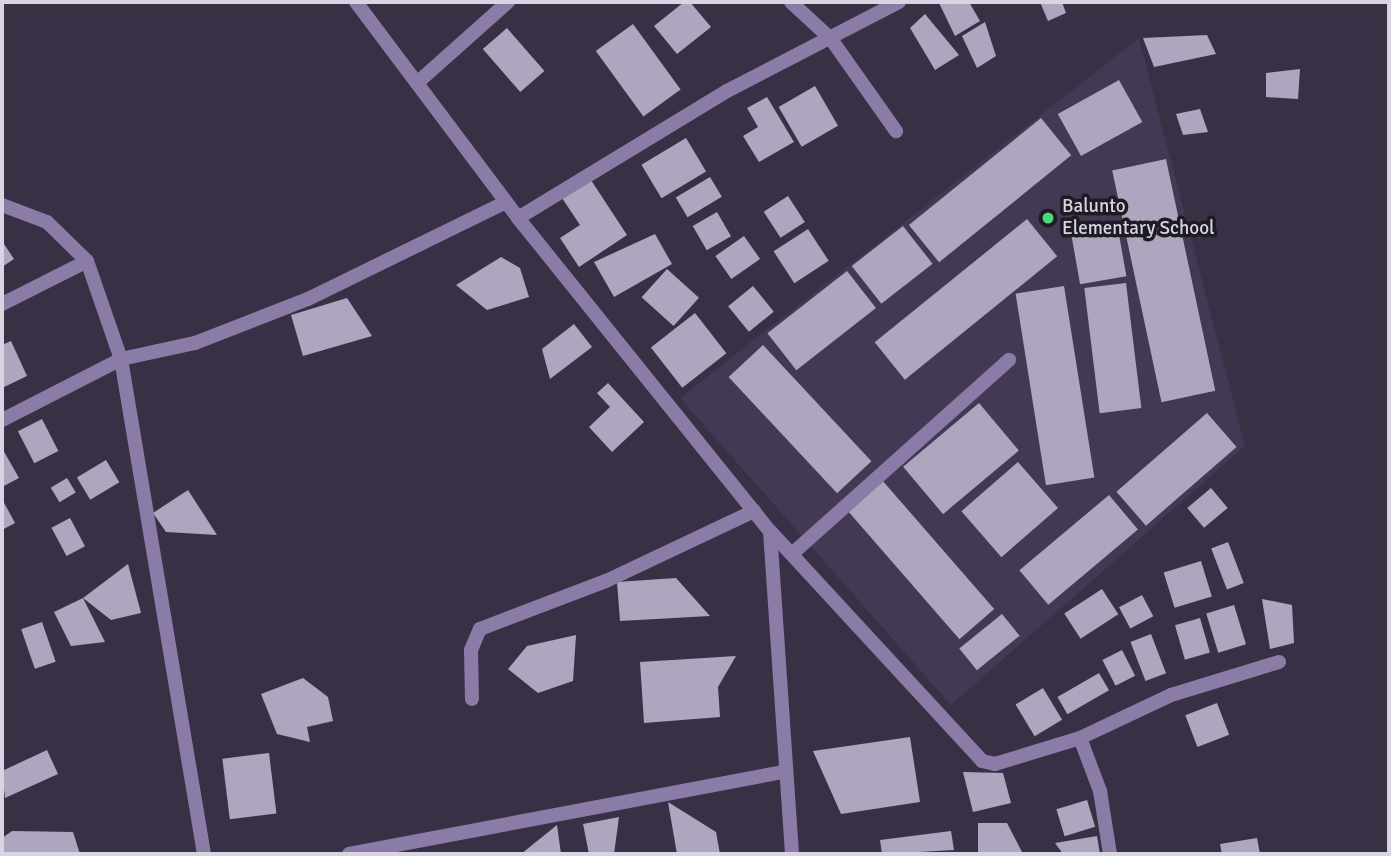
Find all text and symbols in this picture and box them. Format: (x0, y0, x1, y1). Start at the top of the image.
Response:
place label: Balunto Elementary School (1062, 196, 1215, 240)
marker: Balunto Elementary School (1040, 210, 1056, 226)

